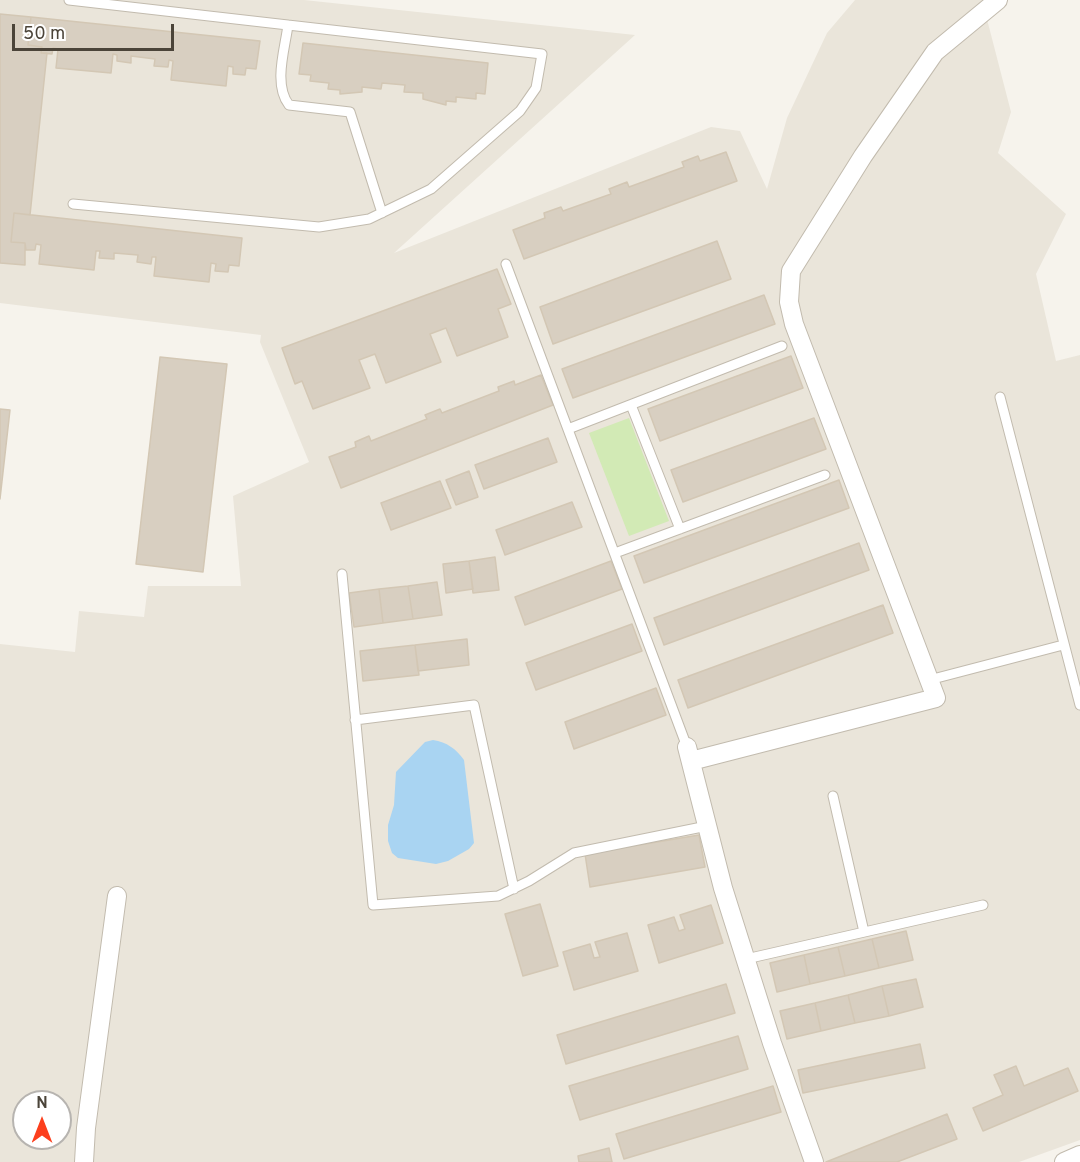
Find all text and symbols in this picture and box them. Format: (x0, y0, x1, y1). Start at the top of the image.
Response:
scale bar (15, 12, 177, 50)
text: 50 m (23, 23, 65, 46)
north arrow (12, 1090, 72, 1150)
text: N (36, 1094, 48, 1114)

